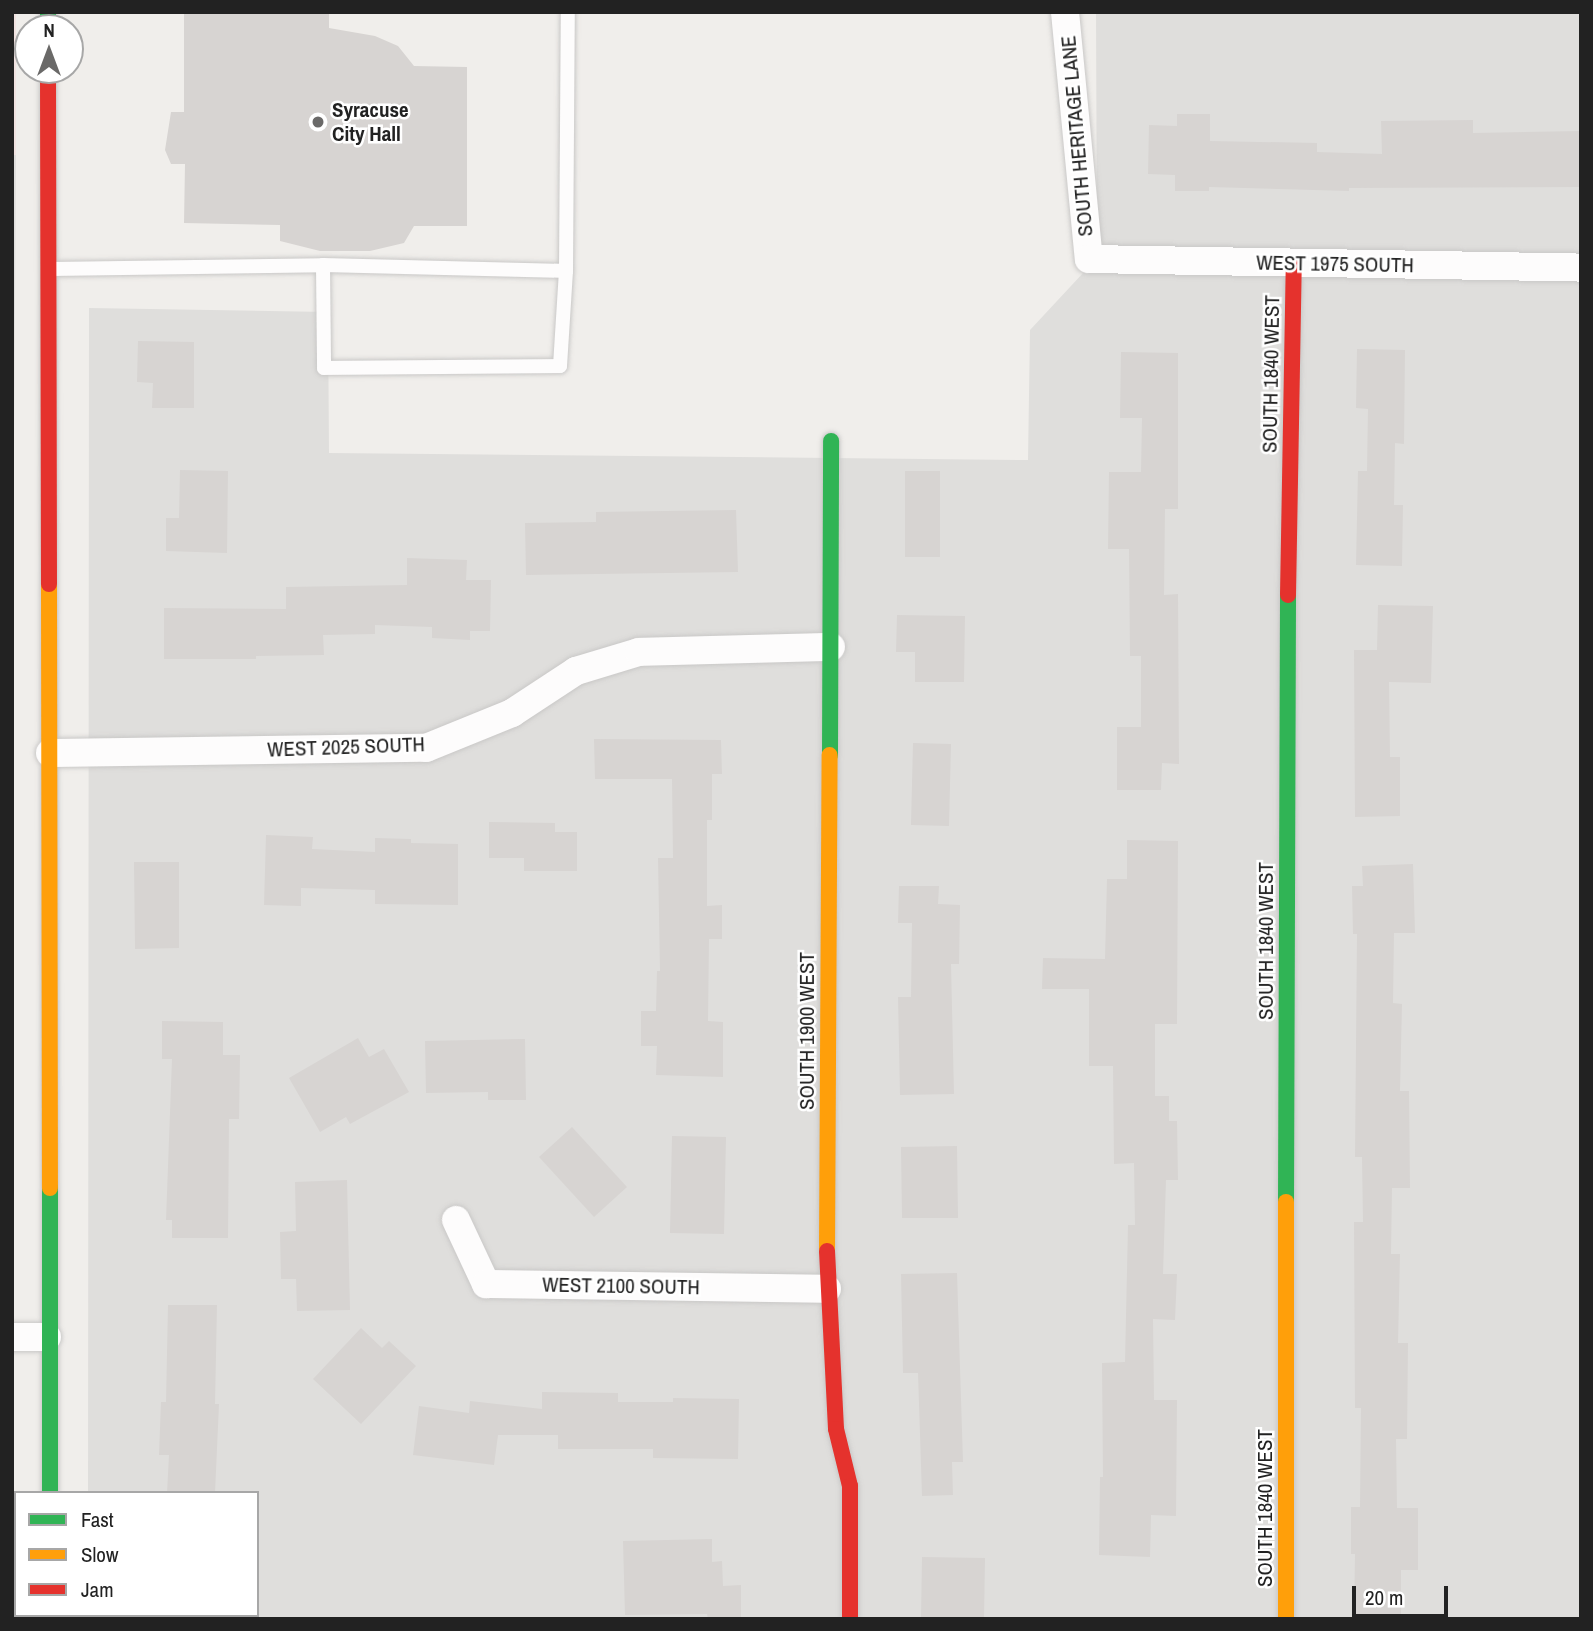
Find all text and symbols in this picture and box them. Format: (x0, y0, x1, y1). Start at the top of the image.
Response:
north arrow (14, 14, 84, 84)
text: N (43, 17, 55, 43)
street label: SOUTH HERITAGE LANE (1056, 34, 1098, 238)
place label: Syracuse City Hall (332, 97, 409, 147)
marker: Syracuse City Hall (310, 114, 326, 130)
street label: WEST 1975 SOUTH (1256, 250, 1414, 278)
street label: SOUTH 1840 WEST (1257, 295, 1285, 453)
street label: WEST 2025 SOUTH (267, 732, 425, 762)
street label: SOUTH 1840 WEST (1253, 862, 1279, 1020)
street label: SOUTH 1900 WEST (794, 952, 820, 1110)
street label: WEST 2100 SOUTH (542, 1272, 700, 1300)
street label: SOUTH 1840 WEST (1252, 1429, 1278, 1587)
legend (14, 1491, 259, 1617)
text: Fast (81, 1505, 114, 1534)
text: Slow (81, 1540, 118, 1569)
scale bar (1355, 1572, 1451, 1616)
text: Jam (81, 1575, 114, 1604)
text: 20 m (1365, 1583, 1403, 1612)

